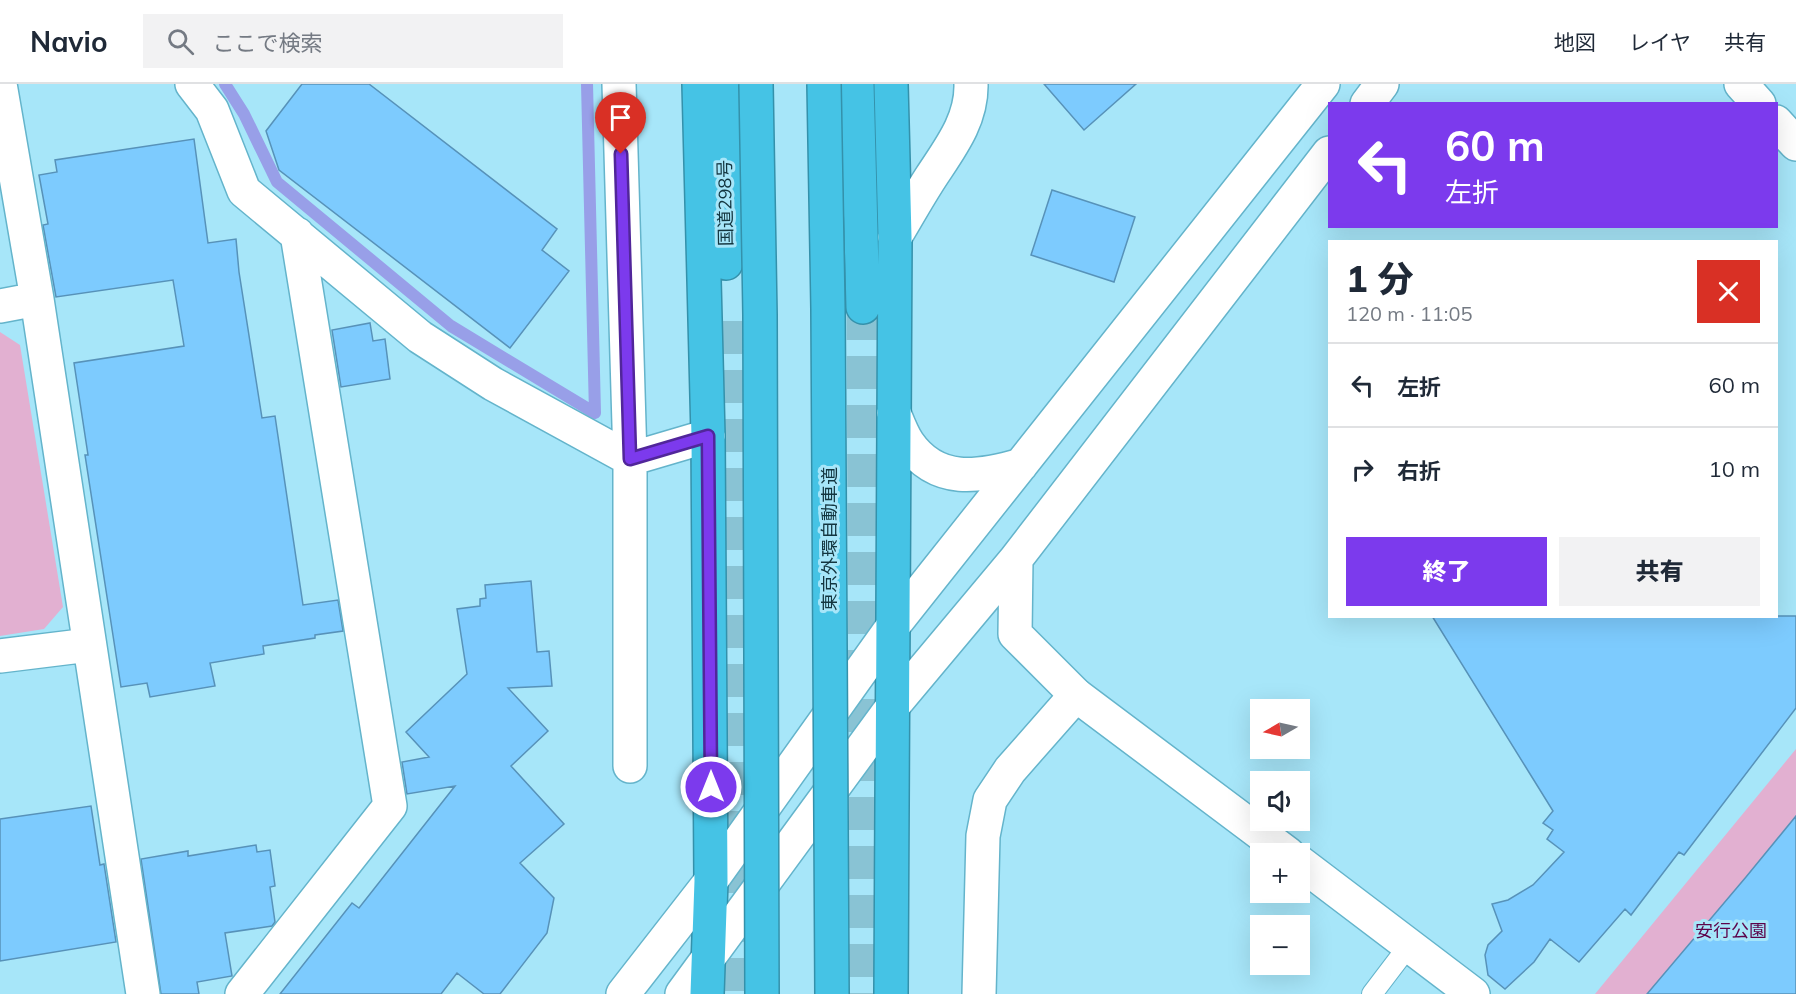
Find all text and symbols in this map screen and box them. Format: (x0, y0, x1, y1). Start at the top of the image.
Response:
search box (143, 14, 563, 68)
text: Navio (30, 24, 107, 59)
icon: search (164, 25, 197, 58)
text: ここで検索 (212, 29, 323, 57)
text: 地図 (1554, 29, 1596, 55)
text: レイヤ (1629, 29, 1691, 55)
text: 共有 (1724, 29, 1766, 55)
pin (595, 92, 646, 154)
icon: arrive (604, 101, 637, 134)
text: 60 m (1445, 119, 1545, 172)
icon: left (1346, 126, 1424, 204)
street label: 国道298号 (713, 160, 737, 246)
text: 左折 (1445, 175, 1499, 209)
text: 1 分 (1346, 256, 1414, 301)
button: close (1697, 260, 1760, 323)
text: 120 m · 11:05 (1346, 301, 1472, 326)
icon: left (1346, 369, 1379, 402)
text: 60 m (1709, 371, 1760, 399)
text: 左折 (1397, 373, 1441, 401)
icon: right (1346, 453, 1379, 486)
text: 10 m (1709, 455, 1760, 483)
text: 右折 (1397, 457, 1441, 485)
street label: 東京外環自動車道 (818, 467, 841, 611)
button: 終了 (1346, 537, 1547, 606)
button: 共有 (1559, 537, 1760, 606)
north arrow (1250, 699, 1310, 759)
map controls (1250, 699, 1310, 975)
position arrow (679, 755, 743, 819)
button: sound (1250, 771, 1310, 831)
button: + (1250, 843, 1310, 903)
button: − (1250, 915, 1310, 975)
park label: 安行公園 (1695, 919, 1767, 942)

